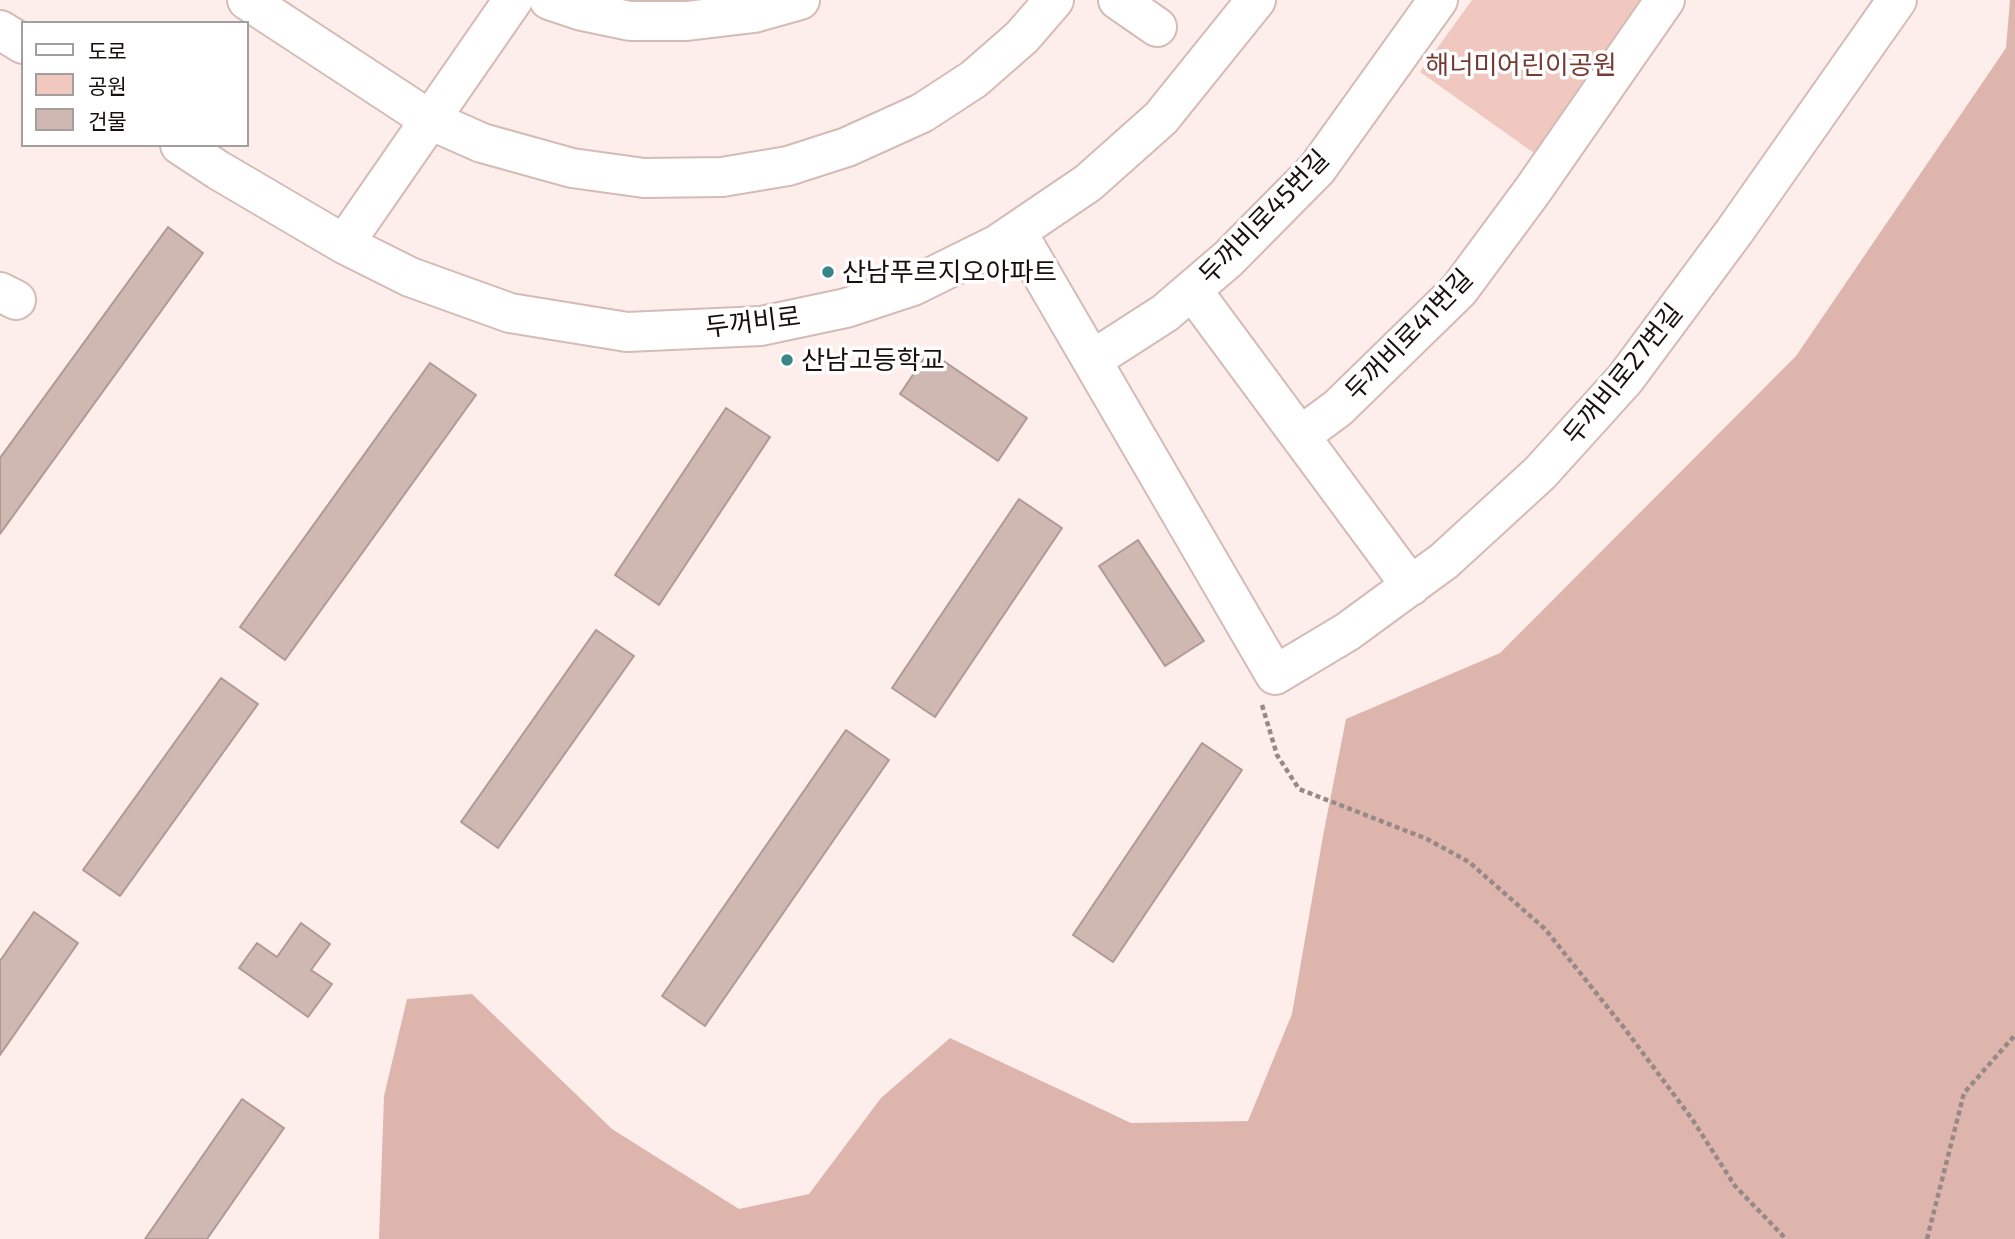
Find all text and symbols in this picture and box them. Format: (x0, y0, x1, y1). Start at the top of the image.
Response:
legend (21, 21, 248, 147)
text: 도로 (88, 38, 127, 63)
park label: 해너미어린이공원 (1425, 49, 1617, 81)
text: 공원 (88, 73, 127, 98)
text: 건물 (88, 108, 127, 133)
street label: 두꺼비로45번길 (1193, 144, 1335, 290)
place label: 산남푸르지오아파트 (842, 256, 1057, 288)
street label: 두꺼비로41번길 (1339, 263, 1479, 407)
marker: 산남푸르지오아파트 (820, 264, 836, 280)
street label: 두꺼비로27번길 (1557, 298, 1689, 450)
street label: 두꺼비로 (704, 301, 802, 343)
place label: 산남고등학교 (801, 344, 945, 376)
marker: 산남고등학교 (779, 352, 795, 368)

